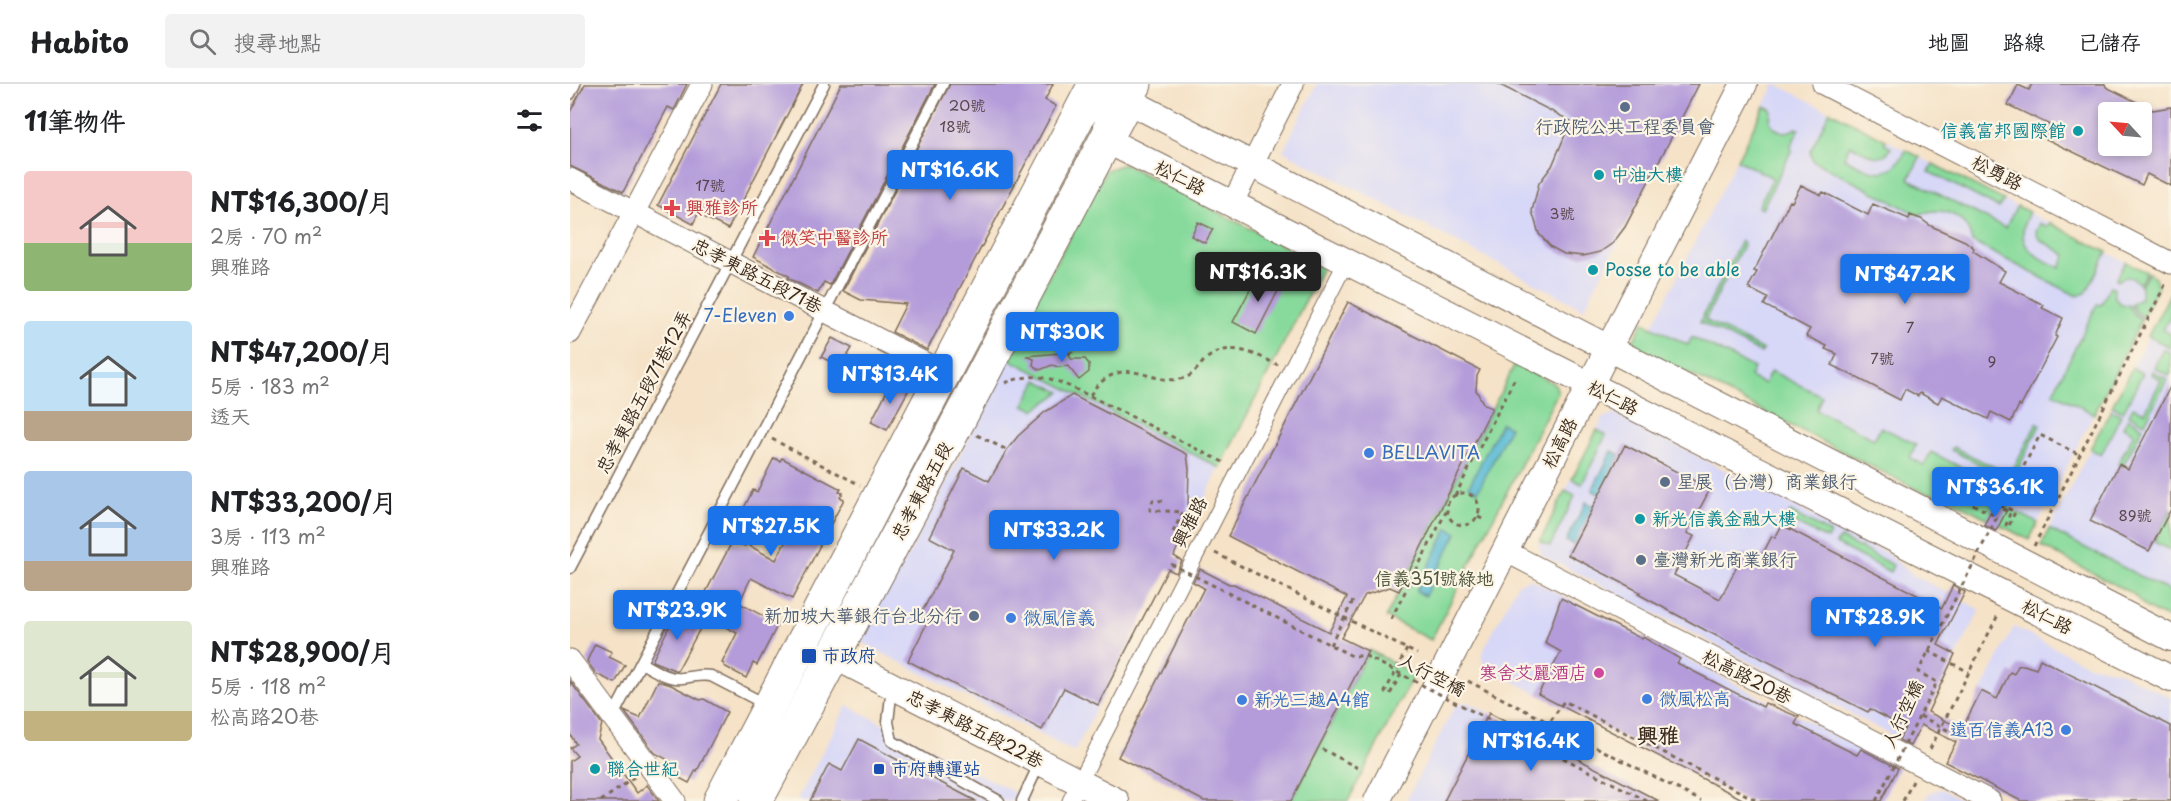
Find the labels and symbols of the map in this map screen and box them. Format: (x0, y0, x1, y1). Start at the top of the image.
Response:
house number: 20號 (949, 93, 985, 116)
marker: 行政院公共工程委員會 (1618, 100, 1632, 114)
north arrow (2098, 102, 2152, 156)
place label: 行政院公共工程委員會 (1535, 112, 1715, 139)
house number: 18號 (939, 114, 971, 137)
place label: 信義富邦國際館 (1940, 116, 2066, 143)
marker: 信義富邦國際館 (2071, 124, 2085, 138)
street label: 松勇路 (1967, 147, 2028, 196)
pin: NT$16.6K (888, 150, 1012, 201)
street label: 松仁路 (1150, 152, 1211, 201)
place label: 中油大樓 (1611, 160, 1683, 187)
marker: 中油大樓 (1592, 168, 1606, 182)
house number: 17號 (695, 173, 725, 196)
place label: 興雅診所 (686, 193, 758, 220)
marker: 興雅診所 (663, 199, 681, 217)
house number: 3號 (1550, 201, 1574, 224)
place label: 微笑中醫診所 (780, 223, 888, 250)
marker: 微笑中醫診所 (758, 229, 776, 247)
street label: 忠孝東路五段71巷 (688, 230, 827, 319)
pin: NT$16.3K (1196, 252, 1320, 303)
pin: NT$47.2K (1843, 254, 1967, 305)
place label: Posse to be able (1605, 255, 1740, 282)
marker: Posse to be able (1586, 263, 1600, 277)
place label: 7-Eleven (703, 301, 777, 328)
street label: 忠孝東路五段71巷12弄 (588, 305, 697, 478)
marker: 7-Eleven (782, 309, 796, 323)
pin: NT$30K (1013, 312, 1111, 363)
house number: 7 (1906, 315, 1915, 338)
house number: 7號 (1870, 346, 1894, 369)
house number: 9 (1988, 349, 1996, 372)
pin: NT$13.4K (828, 354, 952, 405)
street label: 松仁路 (1583, 372, 1644, 421)
street label: 松高路 (1534, 412, 1583, 473)
street label: 忠孝東路五段 (883, 436, 958, 544)
place label: BELLAVITA (1381, 438, 1480, 465)
marker: BELLAVITA (1362, 446, 1376, 460)
place label: 星展（台灣）商業銀行 (1677, 467, 1857, 494)
pin: NT$36.1K (1933, 467, 2057, 518)
marker: 星展（台灣）商業銀行 (1658, 475, 1672, 489)
street label: 興雅路 (1164, 491, 1213, 552)
house number: 89號 (2118, 503, 2152, 526)
place label: 新光信義金融大樓 (1652, 504, 1796, 531)
pin: NT$27.5K (709, 506, 833, 557)
pin: NT$33.2K (992, 510, 1116, 561)
marker: 新光信義金融大樓 (1633, 512, 1647, 526)
place label: 臺灣新光商業銀行 (1653, 545, 1797, 572)
marker: 臺灣新光商業銀行 (1634, 553, 1648, 567)
park label: 信義351號綠地 (1374, 564, 1494, 591)
pin: NT$23.9K (615, 590, 739, 641)
street label: 松仁路 (2017, 591, 2078, 640)
pin: NT$28.9K (1813, 597, 1937, 648)
place label: 新加坡大華銀行台北分行 (764, 601, 962, 628)
place label: 微風信義 (1023, 603, 1095, 630)
marker: 新加坡大華銀行台北分行 (967, 609, 981, 623)
marker: 微風信義 (1004, 611, 1018, 625)
place label: 市政府 (822, 641, 876, 668)
street label: 松高路20巷 (1698, 641, 1797, 710)
street label: 人行空橋 (1394, 645, 1471, 702)
marker: 市政府 (800, 647, 818, 665)
place label: 寒舍艾麗酒店 (1479, 658, 1587, 685)
marker: 寒舍艾麗酒店 (1592, 666, 1606, 680)
street label: 人行空橋 (1874, 675, 1929, 752)
street label: 忠孝東路五段22巷 (903, 682, 1049, 774)
place label: 微風松高 (1659, 684, 1731, 711)
place label: 新光三越A4館 (1254, 685, 1370, 712)
marker: 微風松高 (1640, 692, 1654, 706)
marker: 新光三越A4館 (1235, 693, 1249, 707)
place label: 遠百信義A13 (1950, 715, 2054, 742)
district label: 興雅 (1637, 718, 1679, 750)
pin: NT$16.4K (1469, 721, 1593, 772)
marker: 遠百信義A13 (2059, 723, 2073, 737)
place label: 聯合世紀 (607, 754, 679, 781)
place label: 市府轉運站 (891, 754, 981, 781)
marker: 聯合世紀 (588, 762, 602, 776)
marker: 市府轉運站 (872, 762, 886, 776)

